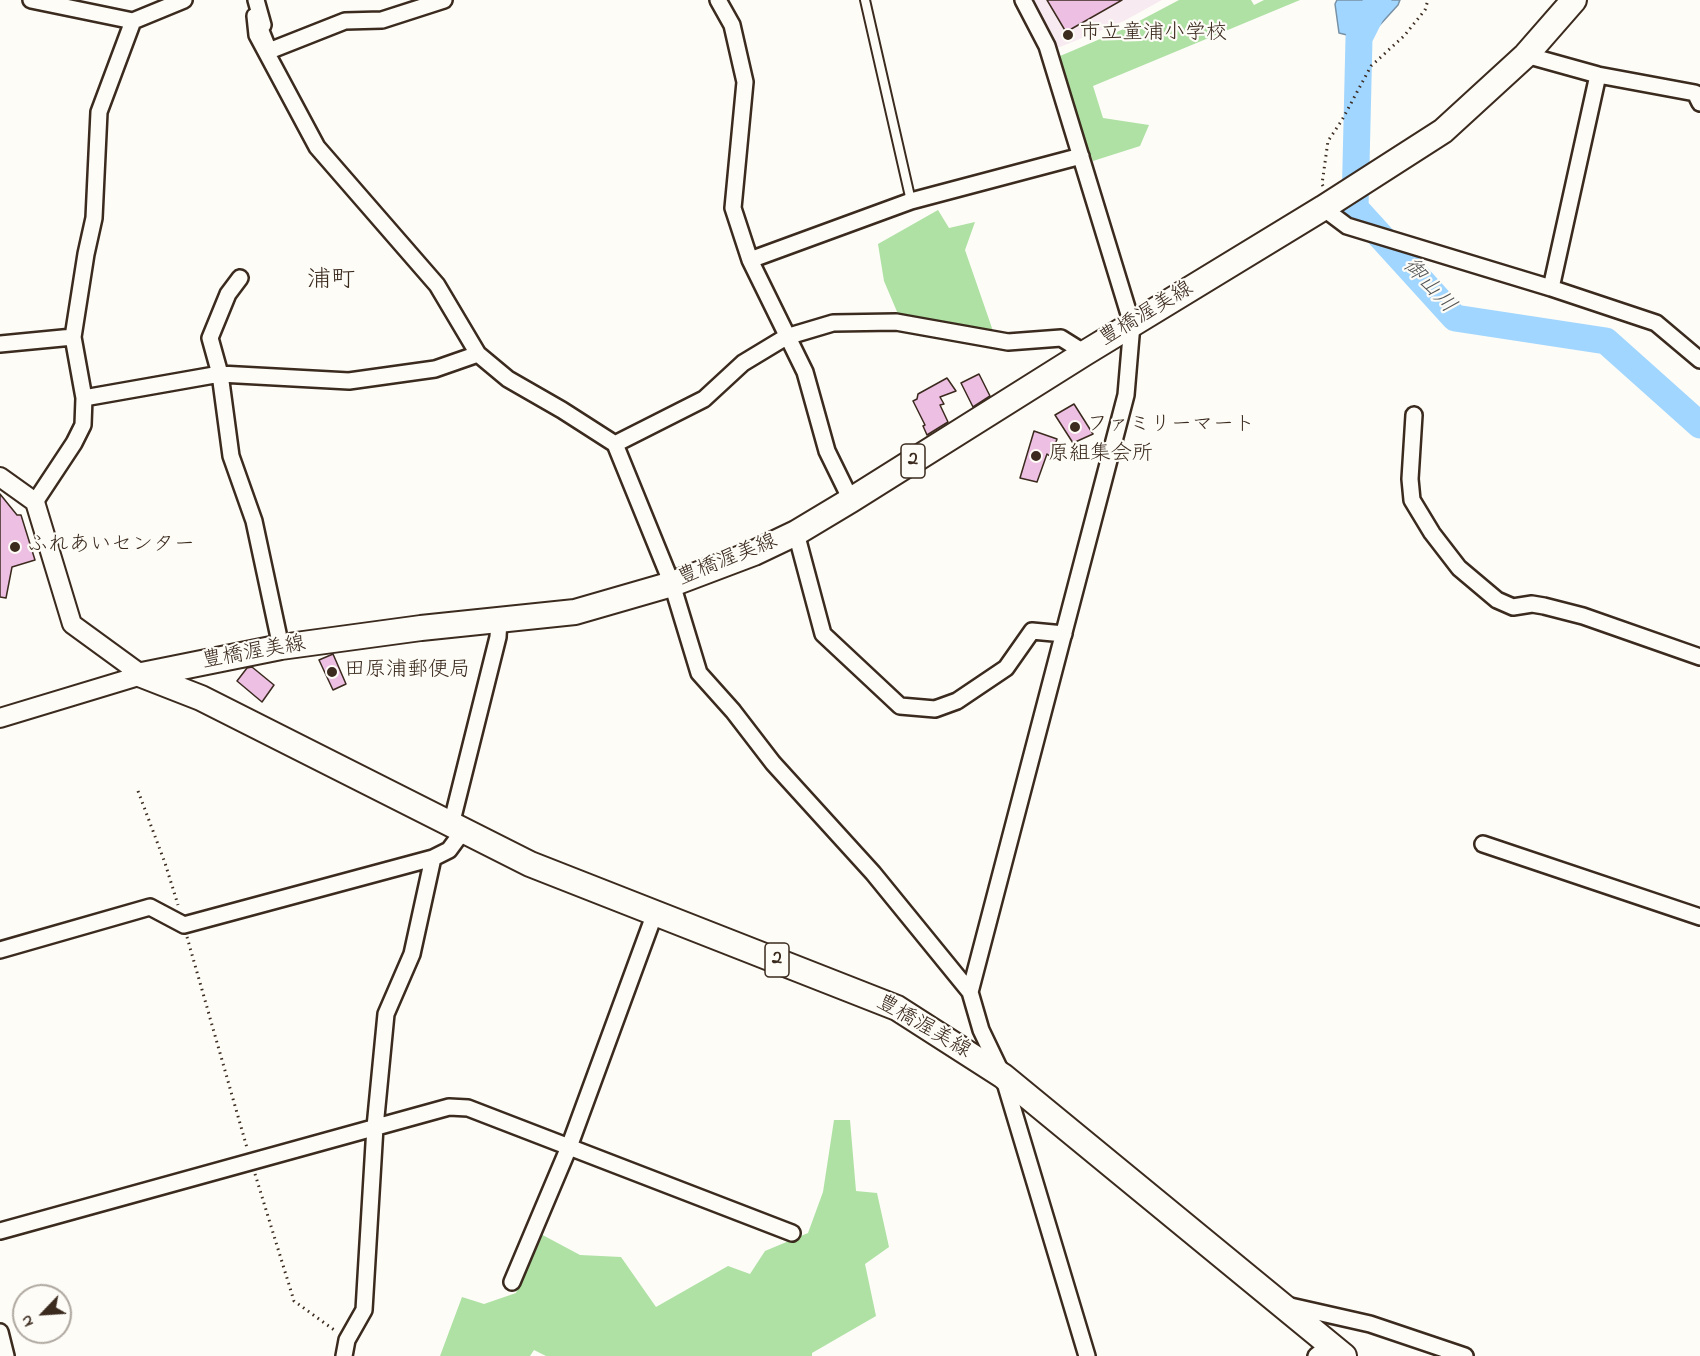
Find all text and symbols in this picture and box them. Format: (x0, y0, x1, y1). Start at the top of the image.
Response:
place label: 市立童浦小学校 (1080, 22, 1227, 48)
marker: 市立童浦小学校 (1061, 28, 1075, 42)
water label: 御山川 (1396, 254, 1460, 320)
district label: 浦町 (307, 268, 355, 296)
street label: 豊橋渥美線 (1096, 277, 1198, 353)
place label: ファミリーマート (1087, 414, 1255, 440)
marker: ファミリーマート (1068, 420, 1082, 434)
place label: 原組集会所 (1048, 443, 1153, 469)
road number: 2 (901, 444, 925, 478)
marker: 原組集会所 (1029, 449, 1043, 463)
street label: 豊橋渥美線 (675, 530, 781, 592)
place label: ふれあいセンター (27, 534, 195, 560)
marker: ふれあいセンター (8, 540, 22, 554)
street label: 豊橋渥美線 (200, 632, 308, 676)
place label: 田原浦郵便局 (344, 659, 470, 685)
marker: 田原浦郵便局 (325, 665, 339, 679)
road number: 2 (765, 943, 789, 977)
street label: 豊橋渥美線 (871, 991, 975, 1065)
north arrow (12, 1284, 72, 1344)
text: N (14, 1311, 41, 1331)

